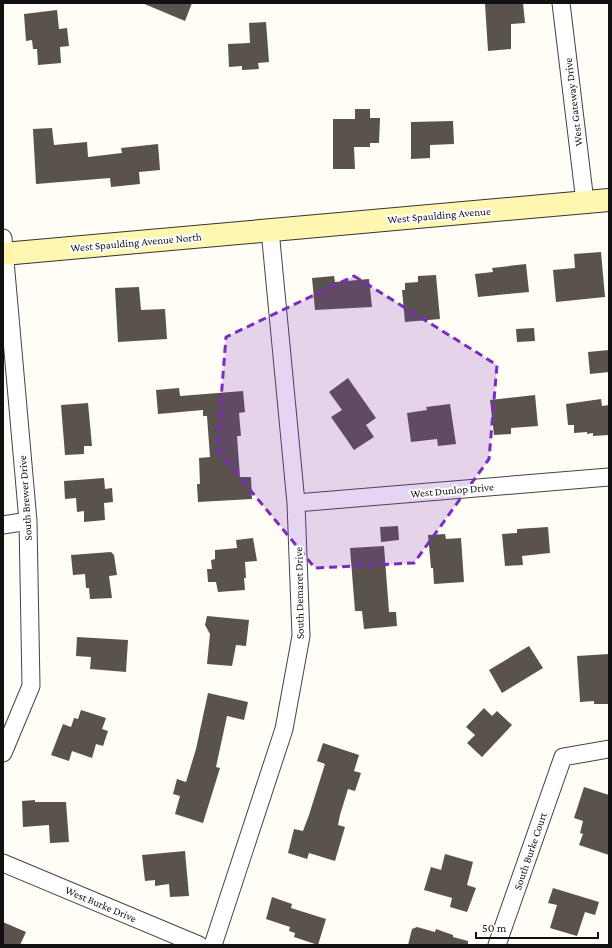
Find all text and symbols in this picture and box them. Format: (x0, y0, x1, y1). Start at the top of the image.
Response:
street label: West Gateway Drive (562, 57, 585, 147)
street label: West Spaulding Avenue (387, 204, 491, 226)
street label: West Spaulding Avenue North (70, 230, 202, 255)
street label: South Brewer Drive (16, 455, 34, 541)
street label: West Dunlop Drive (410, 480, 494, 501)
street label: South Demaret Drive (292, 547, 306, 639)
street label: South Burke Court (511, 810, 549, 891)
street label: West Burke Drive (64, 884, 139, 924)
scale bar (476, 914, 598, 940)
text: 50 m (482, 921, 507, 935)

